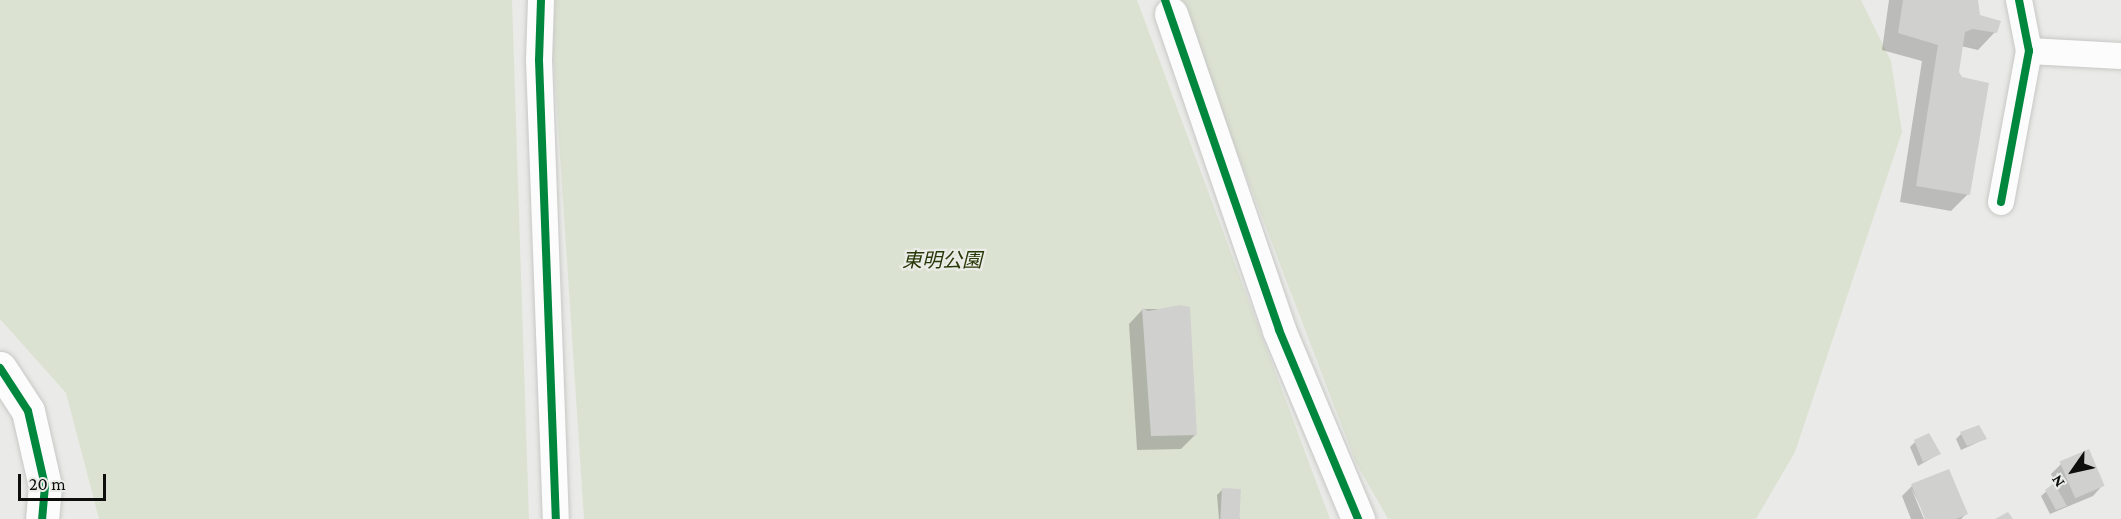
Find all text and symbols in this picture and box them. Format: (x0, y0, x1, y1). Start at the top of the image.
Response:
park label: 東明公園 (902, 248, 982, 272)
north arrow (2043, 441, 2103, 501)
scale bar (21, 462, 110, 500)
text: N (2048, 472, 2068, 491)
text: 20 m (29, 474, 66, 494)

